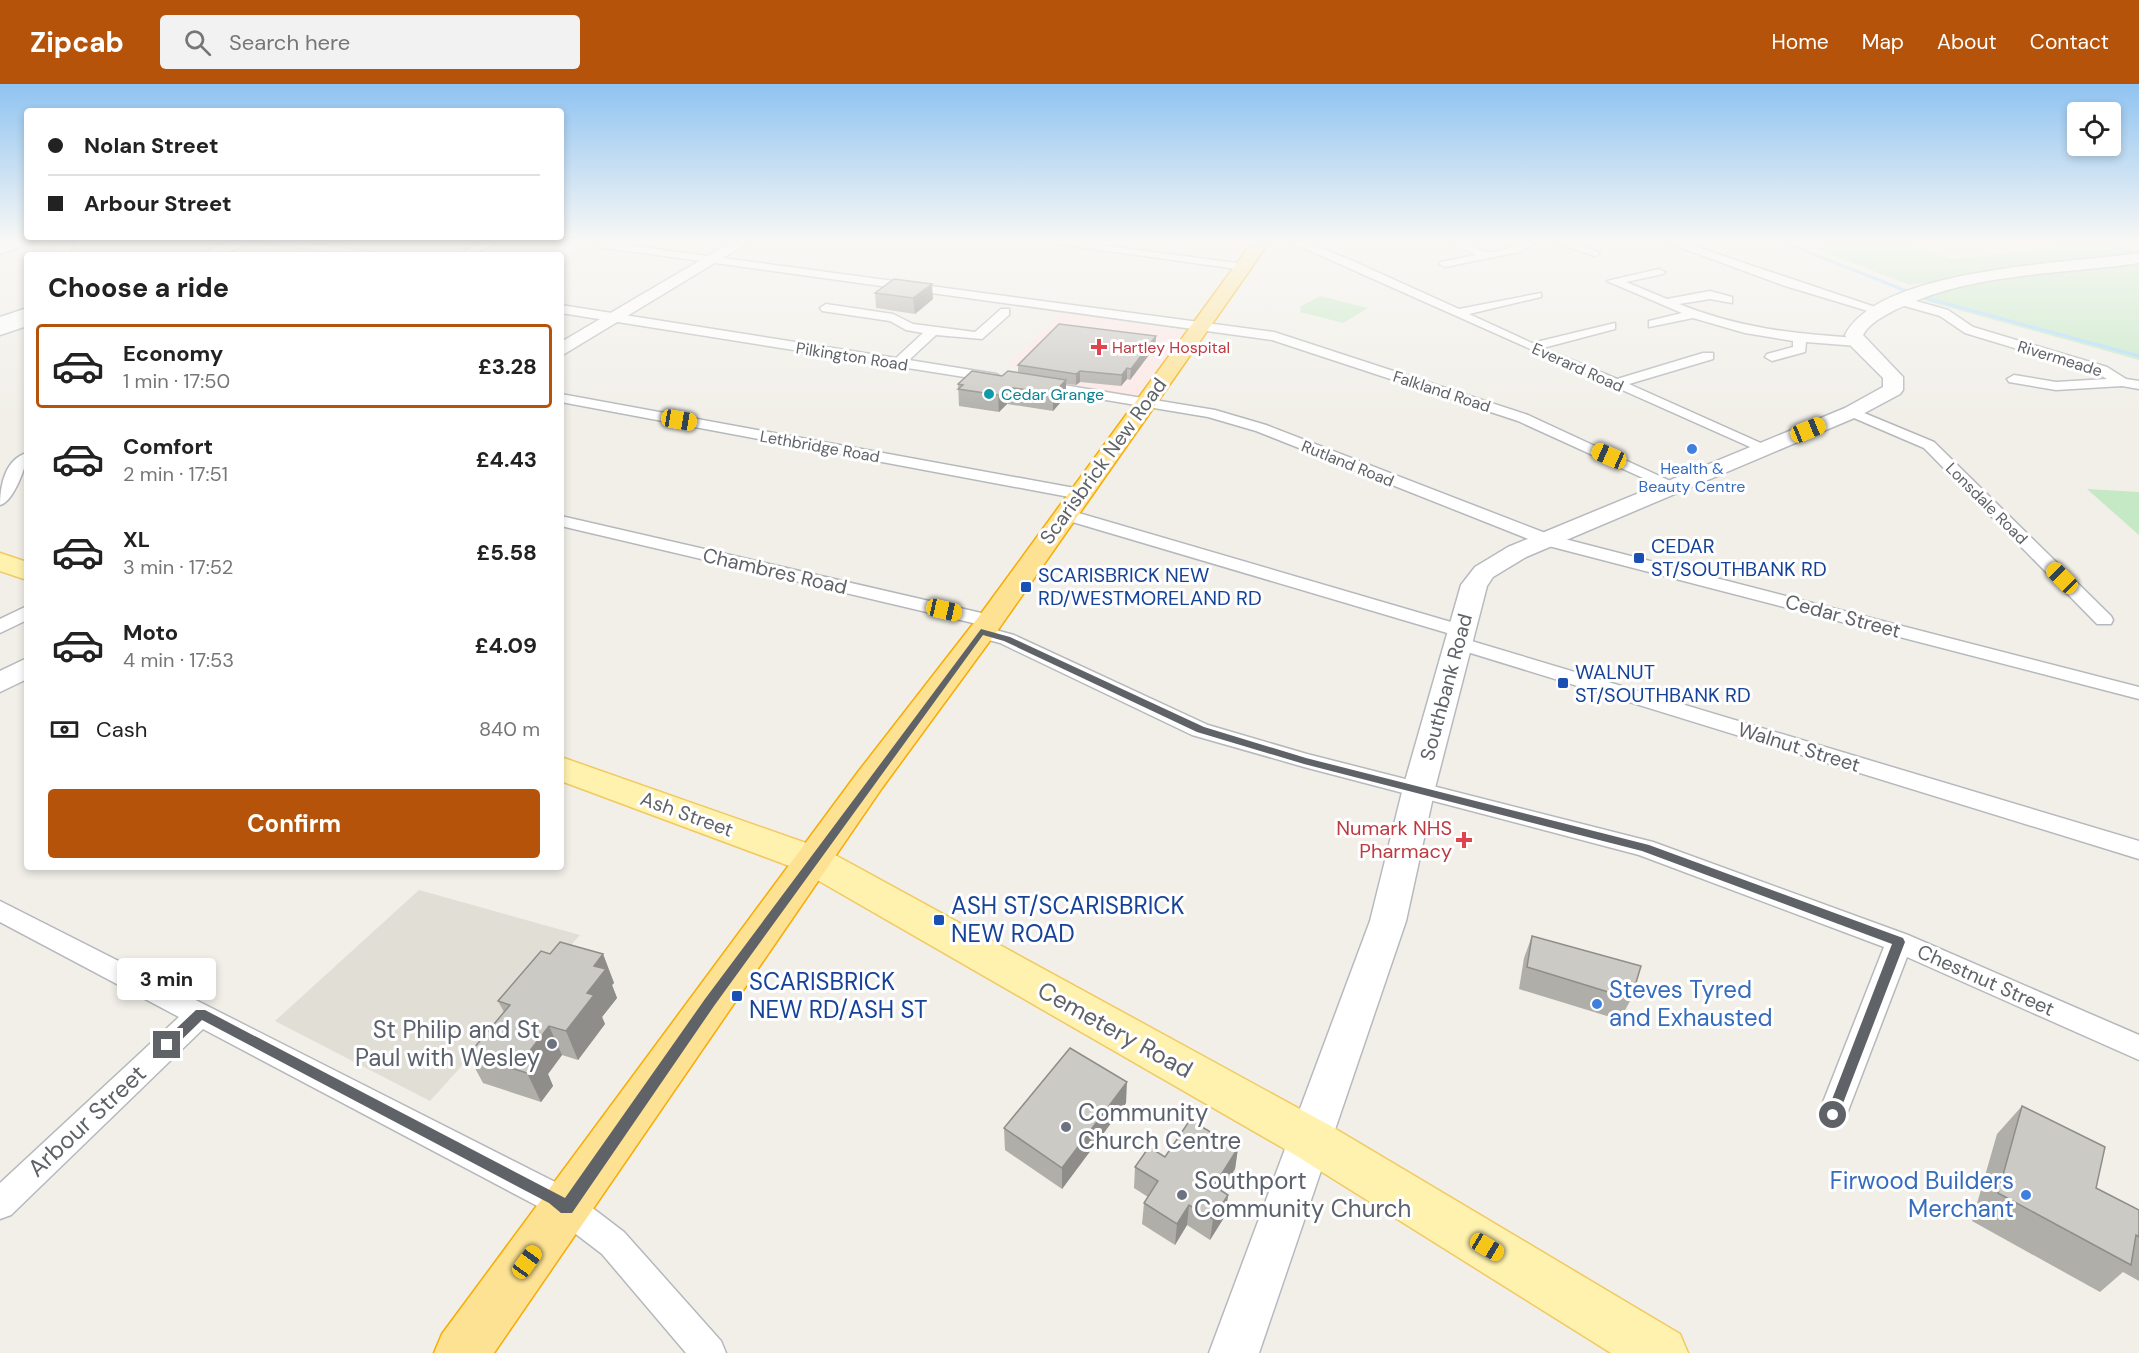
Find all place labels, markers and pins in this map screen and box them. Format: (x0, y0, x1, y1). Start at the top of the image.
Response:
place label: Hartley Hospital (1112, 337, 1230, 358)
marker: Hartley Hospital (1090, 338, 1108, 356)
place label: Cedar Grange (1001, 384, 1104, 405)
marker: Cedar Grange (982, 387, 996, 401)
marker: Health & Beauty Centre (1685, 442, 1699, 456)
place label: Health & Beauty Centre (1639, 458, 1745, 497)
place label: CEDAR ST/SOUTHBANK RD (1651, 533, 1827, 582)
marker: CEDAR ST/SOUTHBANK RD (1632, 551, 1646, 565)
place label: SCARISBRICK NEW RD/WESTMORELAND RD (1038, 562, 1262, 611)
marker: SCARISBRICK NEW RD/WESTMORELAND RD (1019, 580, 1033, 594)
place label: WALNUT ST/SOUTHBANK RD (1575, 659, 1751, 708)
marker: WALNUT ST/SOUTHBANK RD (1556, 676, 1570, 690)
place label: Numark NHS Pharmacy (1336, 815, 1452, 864)
marker: Numark NHS Pharmacy (1457, 833, 1471, 847)
place label: ASH ST/SCARISBRICK NEW ROAD (951, 890, 1185, 949)
marker: ASH ST/SCARISBRICK NEW ROAD (932, 913, 946, 927)
place label: SCARISBRICK NEW RD/ASH ST (749, 966, 928, 1025)
place label: Steves Tyred and Exhausted (1609, 974, 1773, 1033)
marker: SCARISBRICK NEW RD/ASH ST (730, 989, 744, 1003)
marker: Steves Tyred and Exhausted (1590, 997, 1604, 1011)
place label: St Philip and St Paul with Wesley (355, 1014, 540, 1073)
marker: St Philip and St Paul with Wesley (545, 1037, 559, 1051)
place label: Community Church Centre (1078, 1097, 1241, 1156)
marker: Community Church Centre (1059, 1120, 1073, 1134)
place label: Southport Community Church (1194, 1165, 1411, 1224)
place label: Firwood Builders Merchant (1830, 1165, 2014, 1224)
marker: Southport Community Church (1175, 1188, 1189, 1202)
marker: Firwood Builders Merchant (2019, 1188, 2033, 1202)

